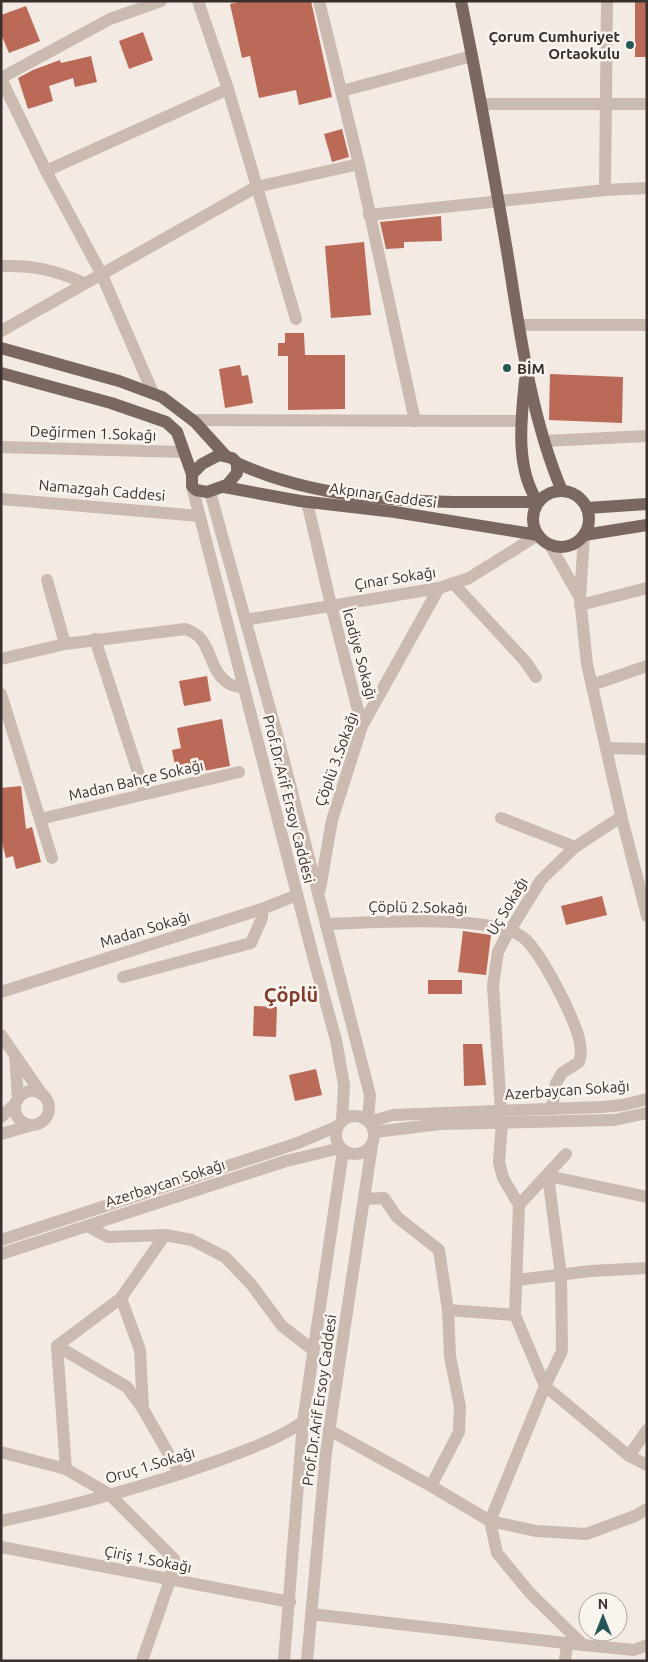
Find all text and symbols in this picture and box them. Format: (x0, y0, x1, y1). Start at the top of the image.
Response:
place label: Çorum Cumhuriyet Ortaokulu (488, 28, 621, 62)
marker: Çorum Cumhuriyet Ortaokulu (624, 39, 636, 51)
place label: BİM (517, 360, 545, 377)
marker: BİM (501, 362, 513, 374)
street label: Değirmen 1.Sokağı (29, 422, 157, 444)
street label: Namazgah Caddesi (38, 476, 166, 504)
street label: Akpınar Caddesi (328, 479, 438, 511)
street label: Çınar Sokağı (353, 563, 437, 593)
street label: İcadiye Sokağı (340, 606, 380, 702)
street label: Çöplü 3.Sokağı (311, 709, 361, 809)
street label: Prof.Dr.Arif Ersoy Caddesi (260, 713, 318, 885)
street label: Madan Bahçe Sokağı (67, 756, 205, 804)
street label: Uç Sokağı (483, 874, 531, 938)
street label: Çöplü 2.Sokağı (368, 898, 468, 916)
street label: Madan Sokağı (98, 907, 192, 951)
district label: Çöplü (264, 983, 318, 1006)
street label: Azerbaycan Sokağı (504, 1077, 630, 1103)
street label: Azerbaycan Sokağı (103, 1156, 227, 1210)
street label: Prof.Dr.Arif Ersoy Caddesi (299, 1313, 339, 1487)
street label: Oruç 1.Sokağı (103, 1443, 197, 1487)
street label: Çiriş 1.Sokağı (103, 1542, 193, 1576)
north arrow (578, 1592, 628, 1642)
text: N (598, 1596, 608, 1612)

